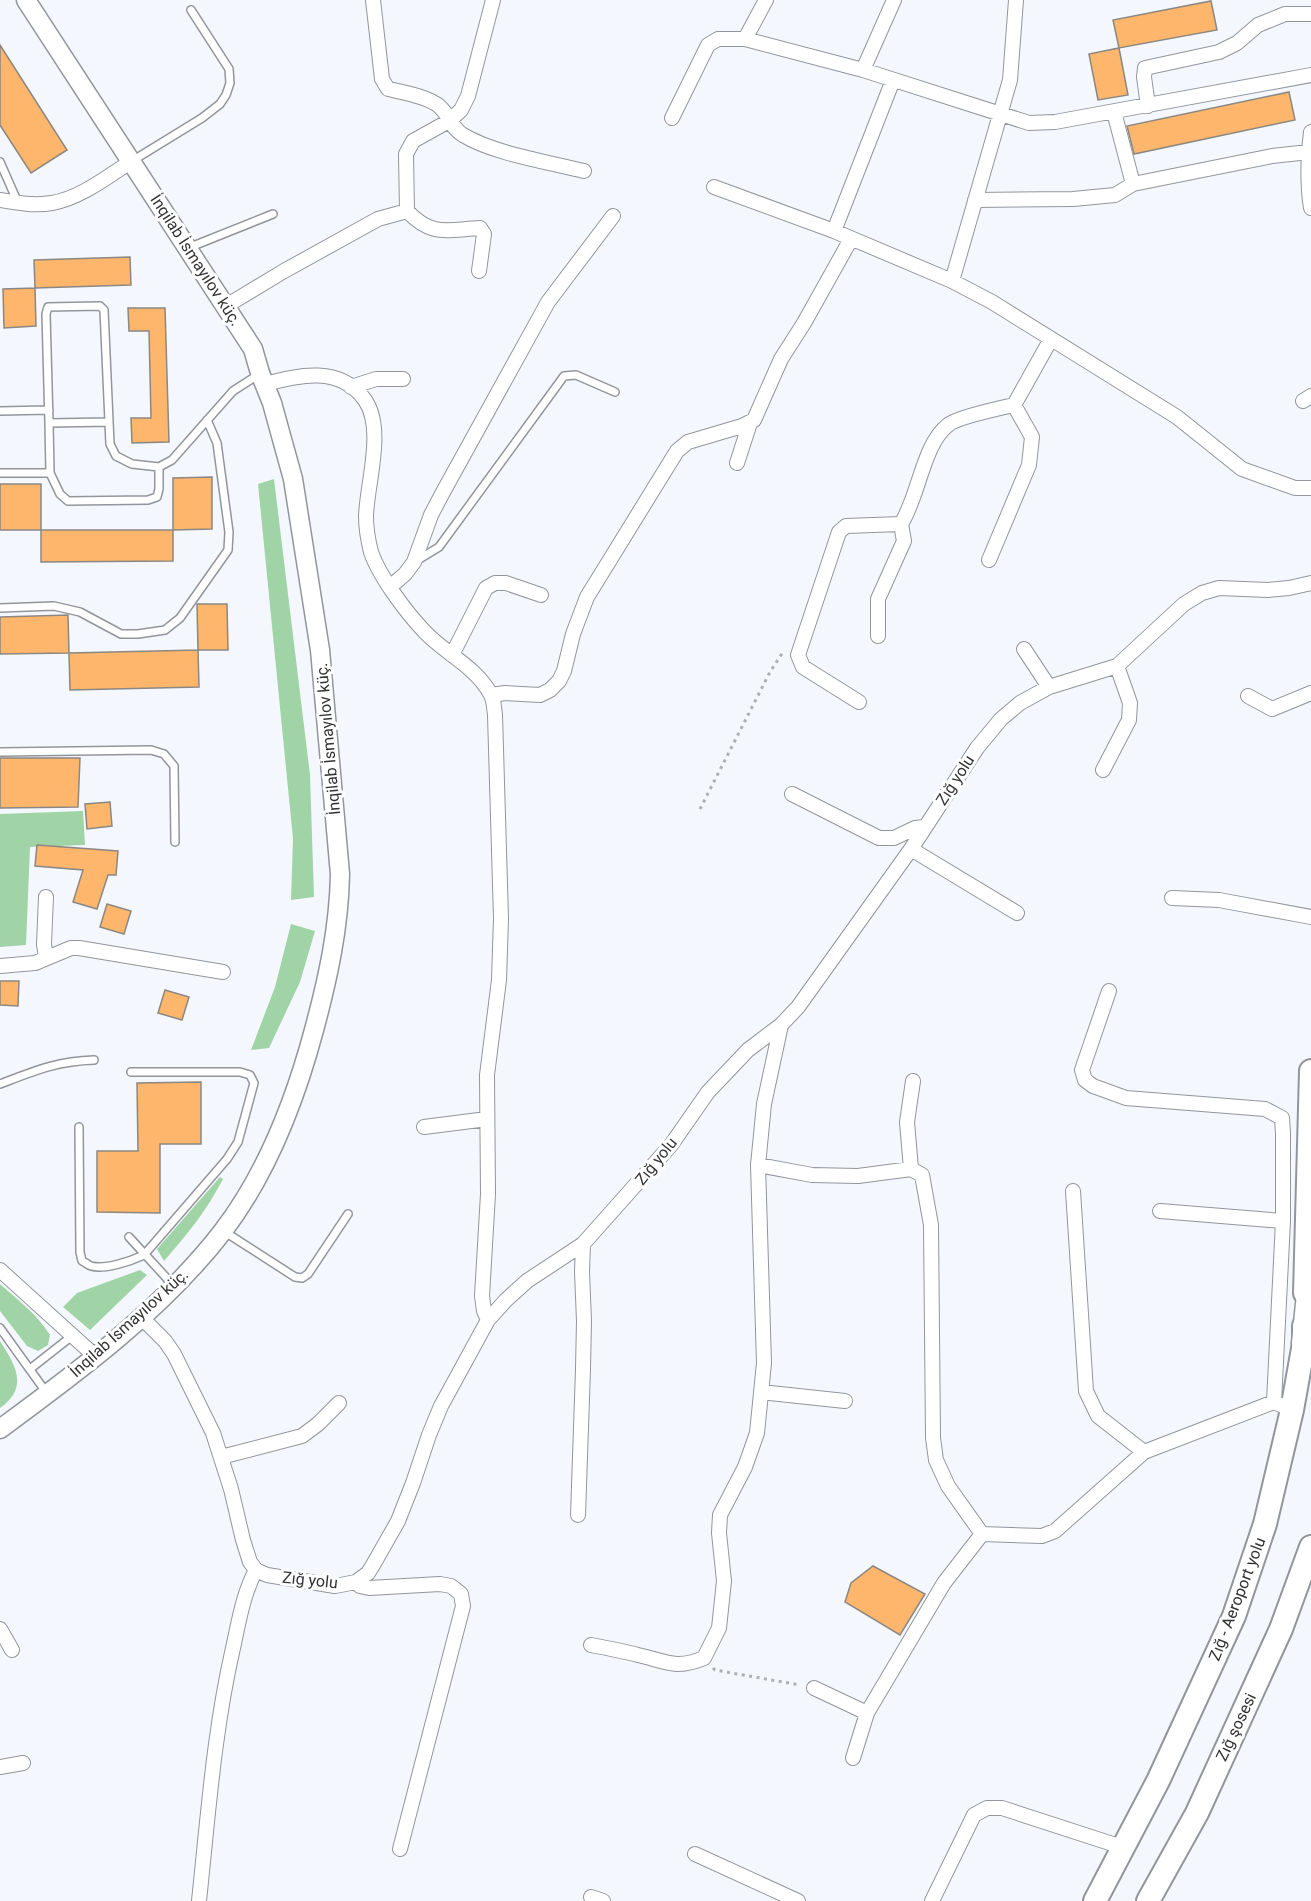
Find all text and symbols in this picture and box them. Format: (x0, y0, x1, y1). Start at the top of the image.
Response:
street label: İnqilab İsmayılov küç. (146, 191, 246, 329)
street label: İnqilab İsmayılov küç. (312, 662, 344, 816)
street label: Zığ yolu (932, 751, 978, 809)
street label: Zığ yolu (631, 1133, 681, 1189)
street label: İnqilab İsmayılov küç. (66, 1265, 192, 1381)
street label: Zığ - Aeroport yolu (1205, 1535, 1269, 1663)
street label: Zığ yolu (281, 1568, 339, 1592)
street label: Zığ şosesi (1212, 1690, 1260, 1764)

